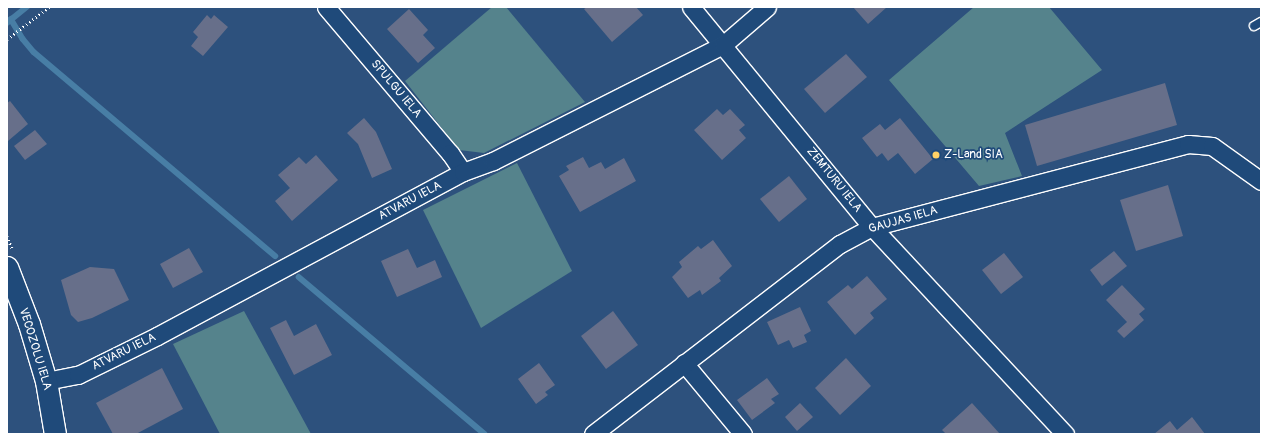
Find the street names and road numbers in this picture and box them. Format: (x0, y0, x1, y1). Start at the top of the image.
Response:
street label: SPULGU IELA (368, 57, 424, 121)
street label: ZEMTURU IELA (803, 145, 865, 215)
street label: ATVARU IELA (376, 178, 444, 224)
street label: GAUJAS IELA (867, 203, 939, 237)
street label: VECOZOLU IELA (16, 306, 54, 392)
street label: ATVARU IELA (90, 330, 158, 374)

